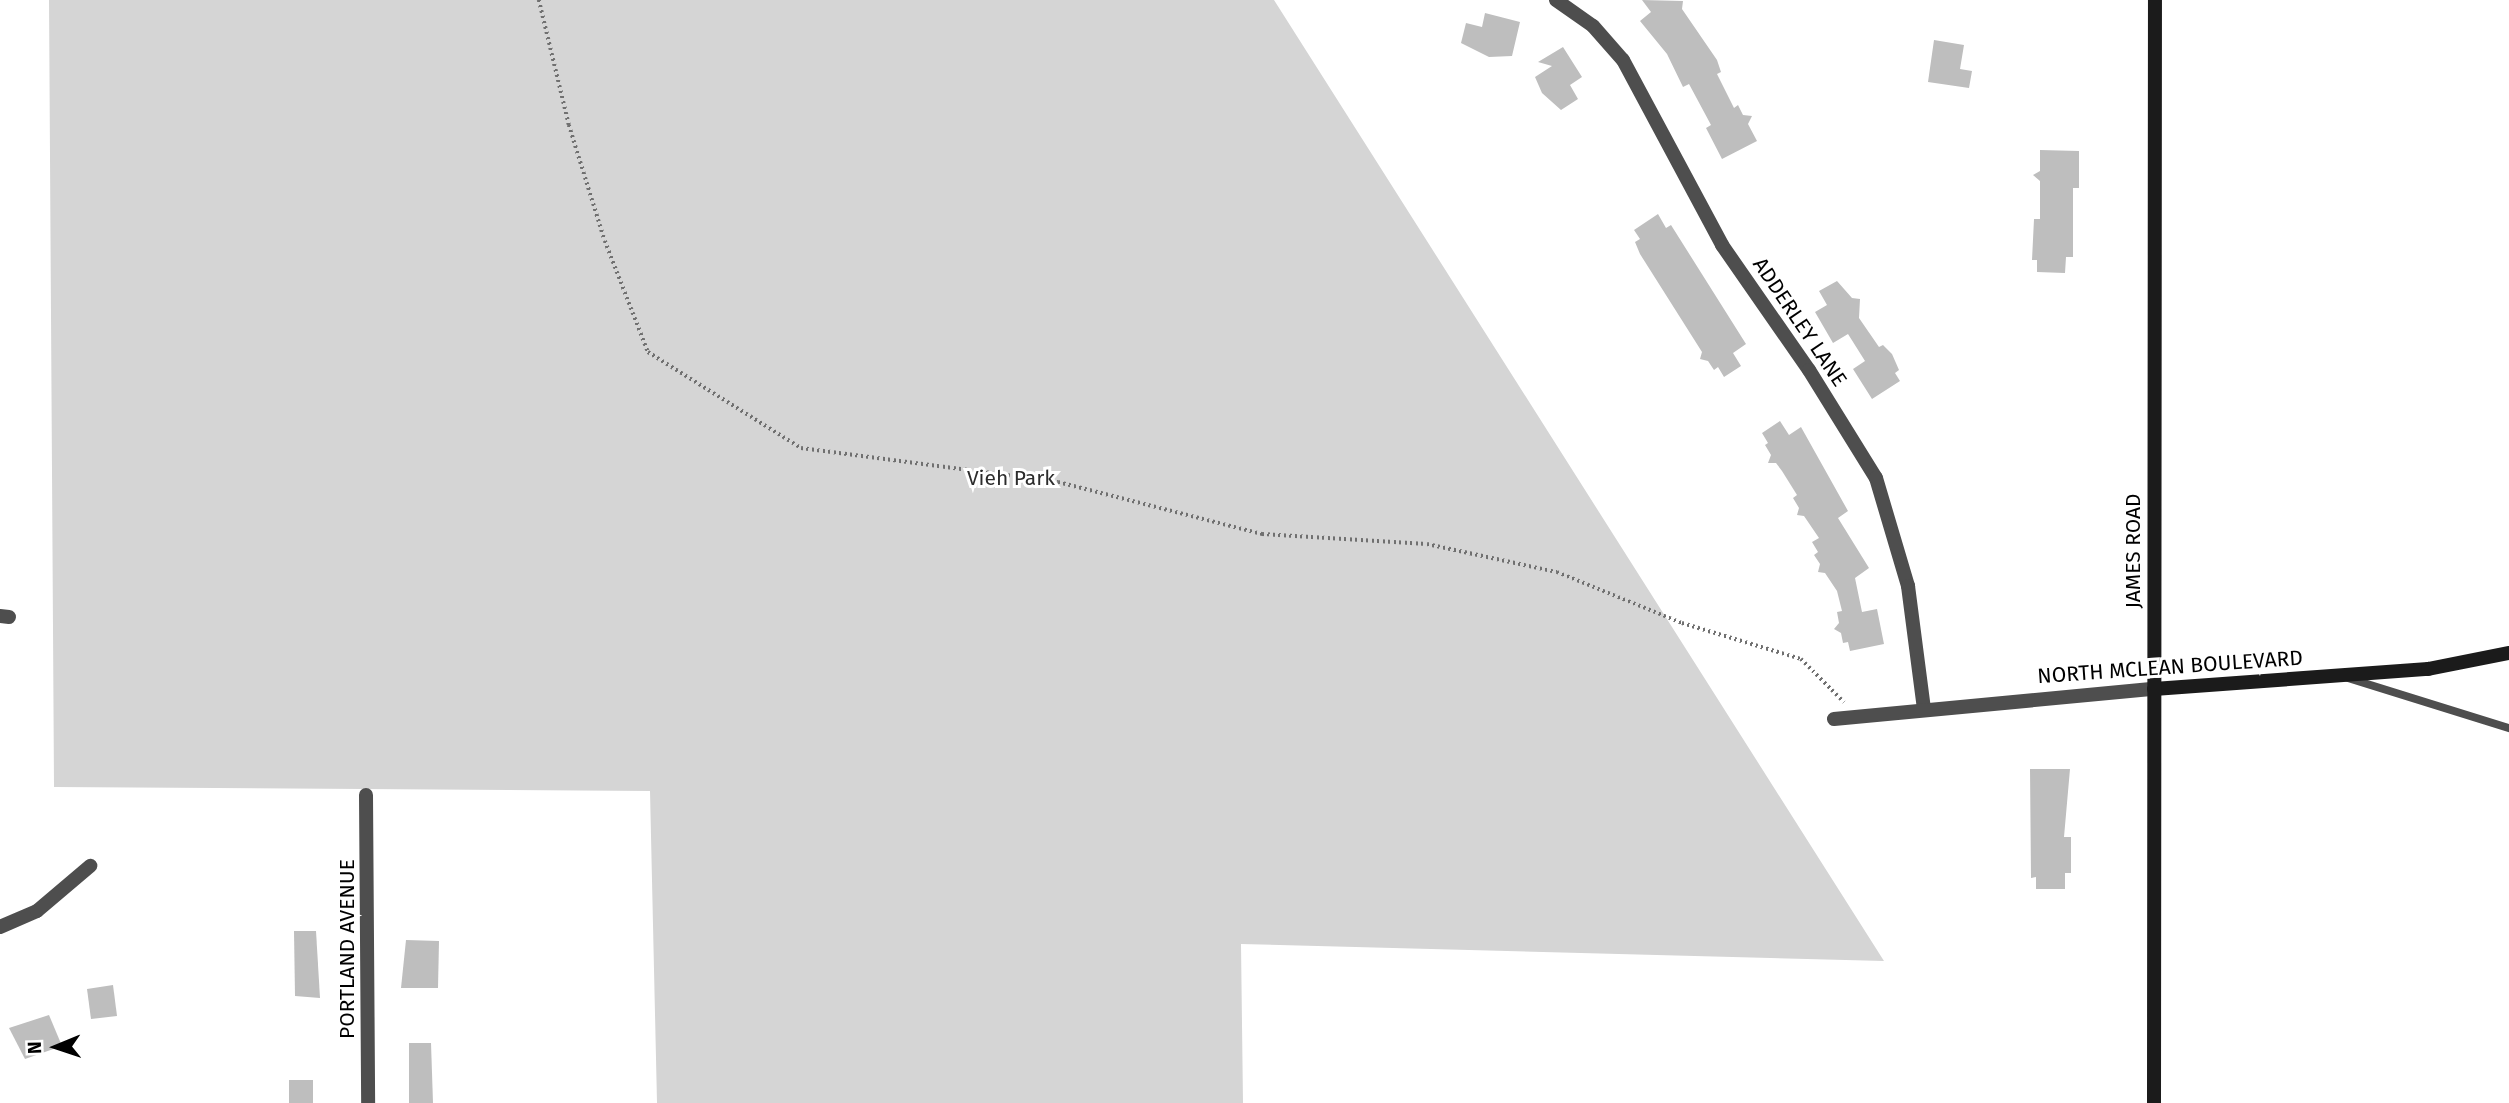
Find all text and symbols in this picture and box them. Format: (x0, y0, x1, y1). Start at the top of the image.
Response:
street label: ADDERLEY LANE (1748, 253, 1852, 391)
park label: Vieh Park (967, 465, 1055, 491)
street label: JAMES ROAD (2120, 493, 2146, 609)
street label: NORTH MCLEAN BOULEVARD (2036, 645, 2304, 689)
street label: PORTLAND AVENUE (334, 859, 360, 1039)
north arrow (21, 1012, 91, 1082)
text: N (23, 1041, 46, 1054)

